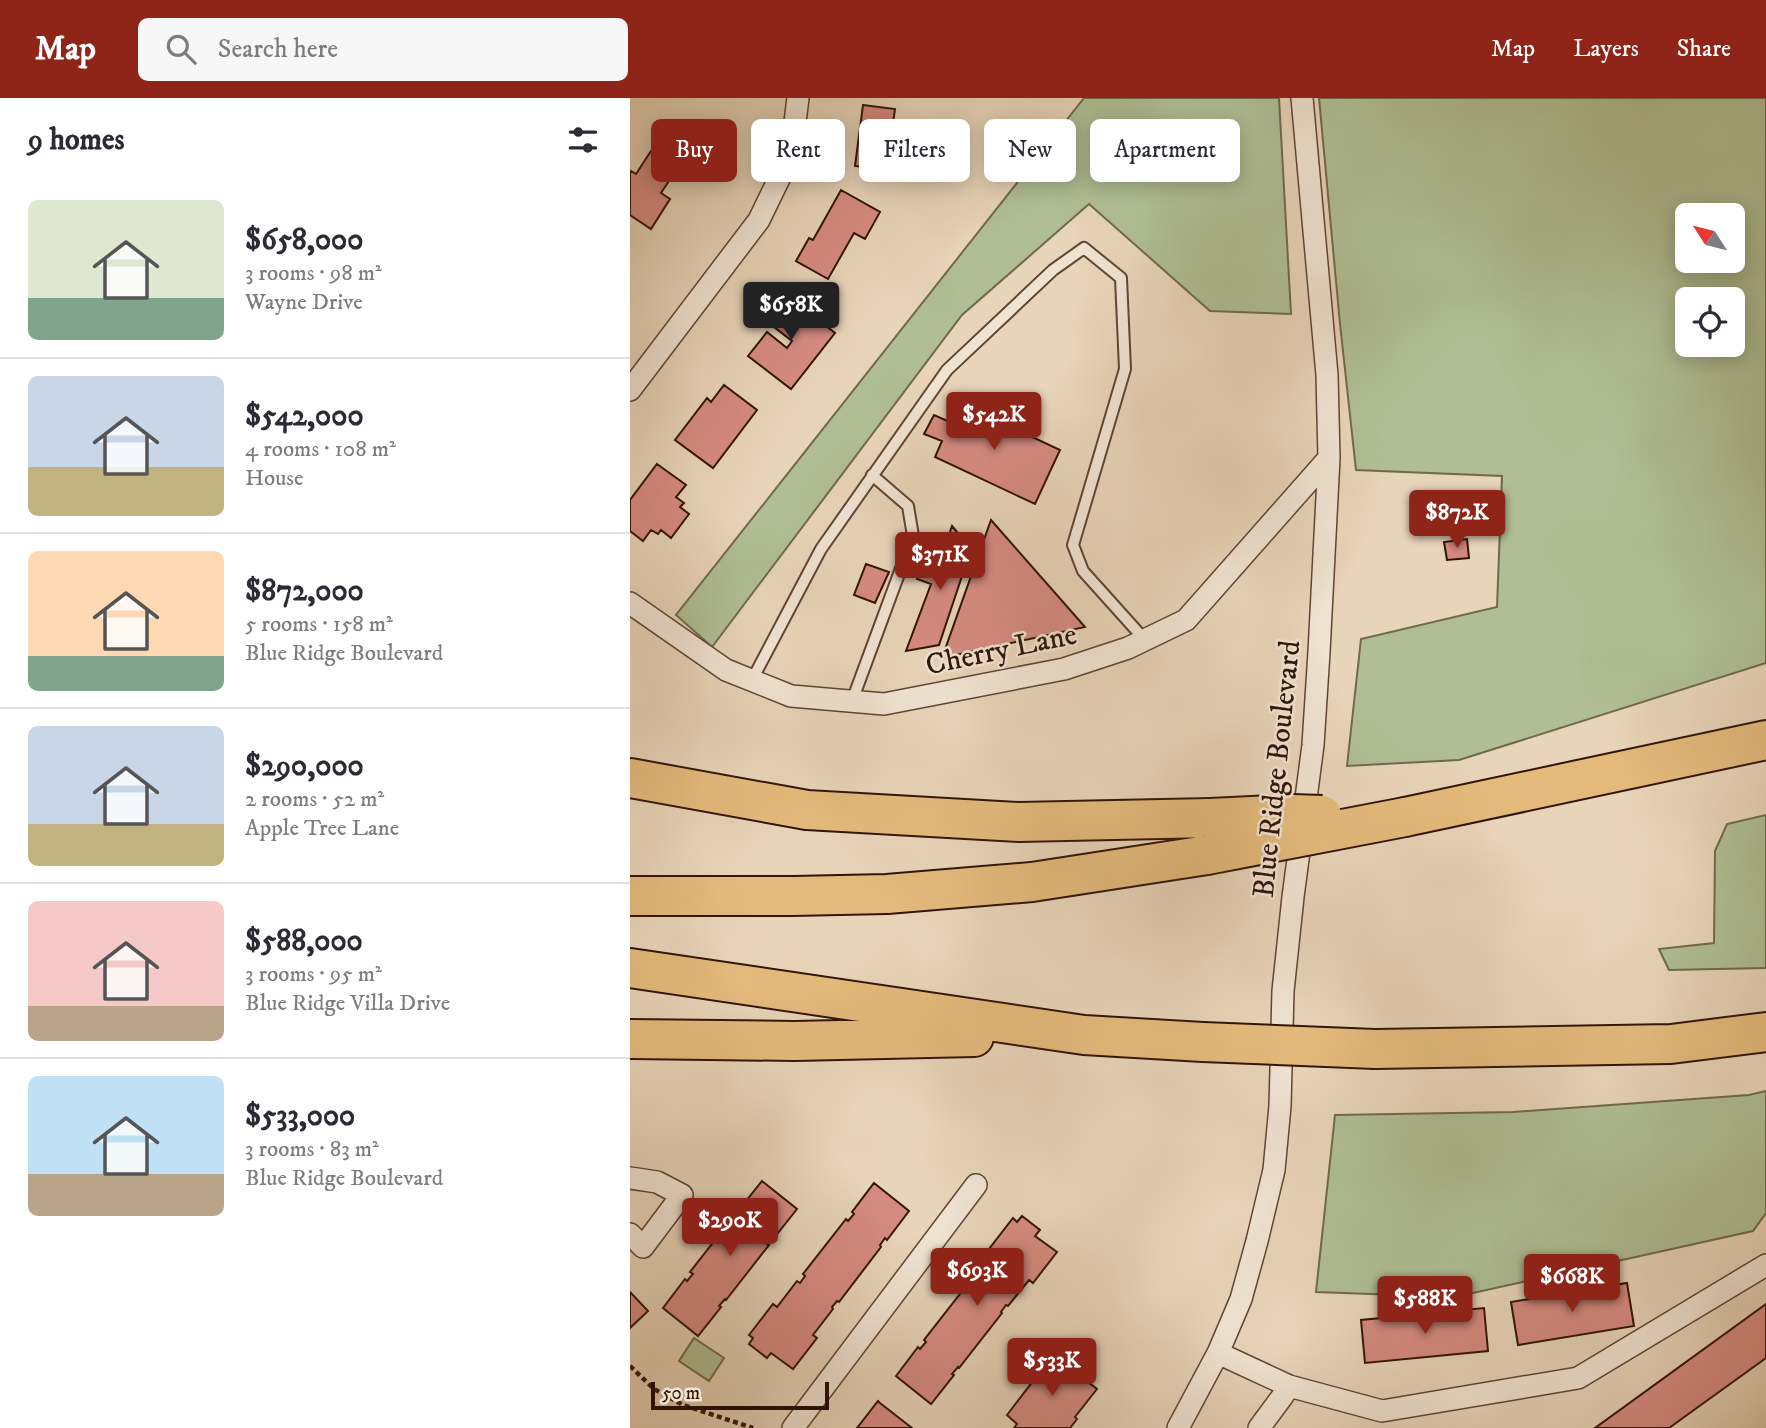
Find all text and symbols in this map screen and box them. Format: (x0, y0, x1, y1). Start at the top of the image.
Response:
search box (138, 18, 628, 81)
text: Map (35, 29, 96, 70)
icon: search (162, 30, 200, 68)
text: Search here (218, 33, 338, 66)
text: Map (1491, 34, 1535, 64)
text: Layers (1573, 34, 1639, 64)
text: Share (1677, 34, 1731, 64)
chip: Buy (651, 119, 737, 182)
chip: Rent (751, 119, 845, 182)
chip: Filters (859, 119, 970, 182)
chip: New (984, 119, 1076, 182)
chip: Apartment (1090, 119, 1240, 182)
icon: filters (564, 121, 602, 159)
text: 9 homes (28, 122, 125, 159)
north arrow (1675, 203, 1745, 273)
map controls (1675, 203, 1745, 357)
text: $658,000 (245, 222, 363, 259)
icon: home (84, 228, 168, 312)
text: 3 rooms · 98 m² (245, 259, 382, 288)
pin: $658K (742, 282, 840, 342)
button: locate (1675, 287, 1745, 357)
text: Wayne Drive (245, 288, 363, 317)
text: $658K (759, 290, 823, 319)
pin: $542K (945, 392, 1043, 452)
text: $542,000 (245, 398, 364, 435)
text: $542K (962, 400, 1026, 429)
icon: home (84, 404, 168, 488)
text: 4 rooms · 108 m² (245, 435, 396, 464)
text: House (245, 464, 303, 493)
pin: $872K (1408, 490, 1506, 550)
text: $872K (1425, 498, 1489, 527)
pin: $371K (891, 532, 989, 592)
text: $371K (911, 540, 969, 569)
text: $872,000 (245, 573, 364, 610)
icon: home (84, 579, 168, 663)
text: 5 rooms · 158 m² (245, 610, 393, 639)
street label: Cherry Lane (922, 616, 1080, 685)
text: Blue Ridge Boulevard (245, 639, 443, 668)
street label: Blue Ridge Boulevard (1246, 639, 1309, 900)
text: $290,000 (245, 748, 364, 785)
icon: home (84, 754, 168, 838)
text: 2 rooms · 52 m² (245, 785, 384, 814)
text: Apple Tree Lane (245, 814, 399, 843)
text: $588,000 (245, 923, 363, 960)
icon: home (84, 929, 168, 1013)
text: 3 rooms · 95 m² (245, 960, 382, 989)
text: Blue Ridge Villa Drive (245, 989, 450, 1018)
text: $533,000 (245, 1098, 355, 1135)
icon: home (84, 1104, 168, 1188)
text: 3 rooms · 83 m² (245, 1135, 379, 1164)
text: Blue Ridge Boulevard (245, 1164, 443, 1193)
pin: $290K (681, 1198, 779, 1258)
text: $290K (698, 1206, 762, 1235)
pin: $693K (928, 1248, 1026, 1308)
pin: $668K (1523, 1254, 1621, 1314)
text: $693K (947, 1256, 1007, 1285)
text: $668K (1540, 1262, 1604, 1291)
pin: $588K (1376, 1276, 1474, 1336)
text: $588K (1393, 1284, 1457, 1313)
pin: $533K (1003, 1338, 1101, 1398)
text: $533K (1023, 1346, 1081, 1375)
scale bar (651, 1379, 830, 1411)
text: 50 m (662, 1382, 700, 1405)

